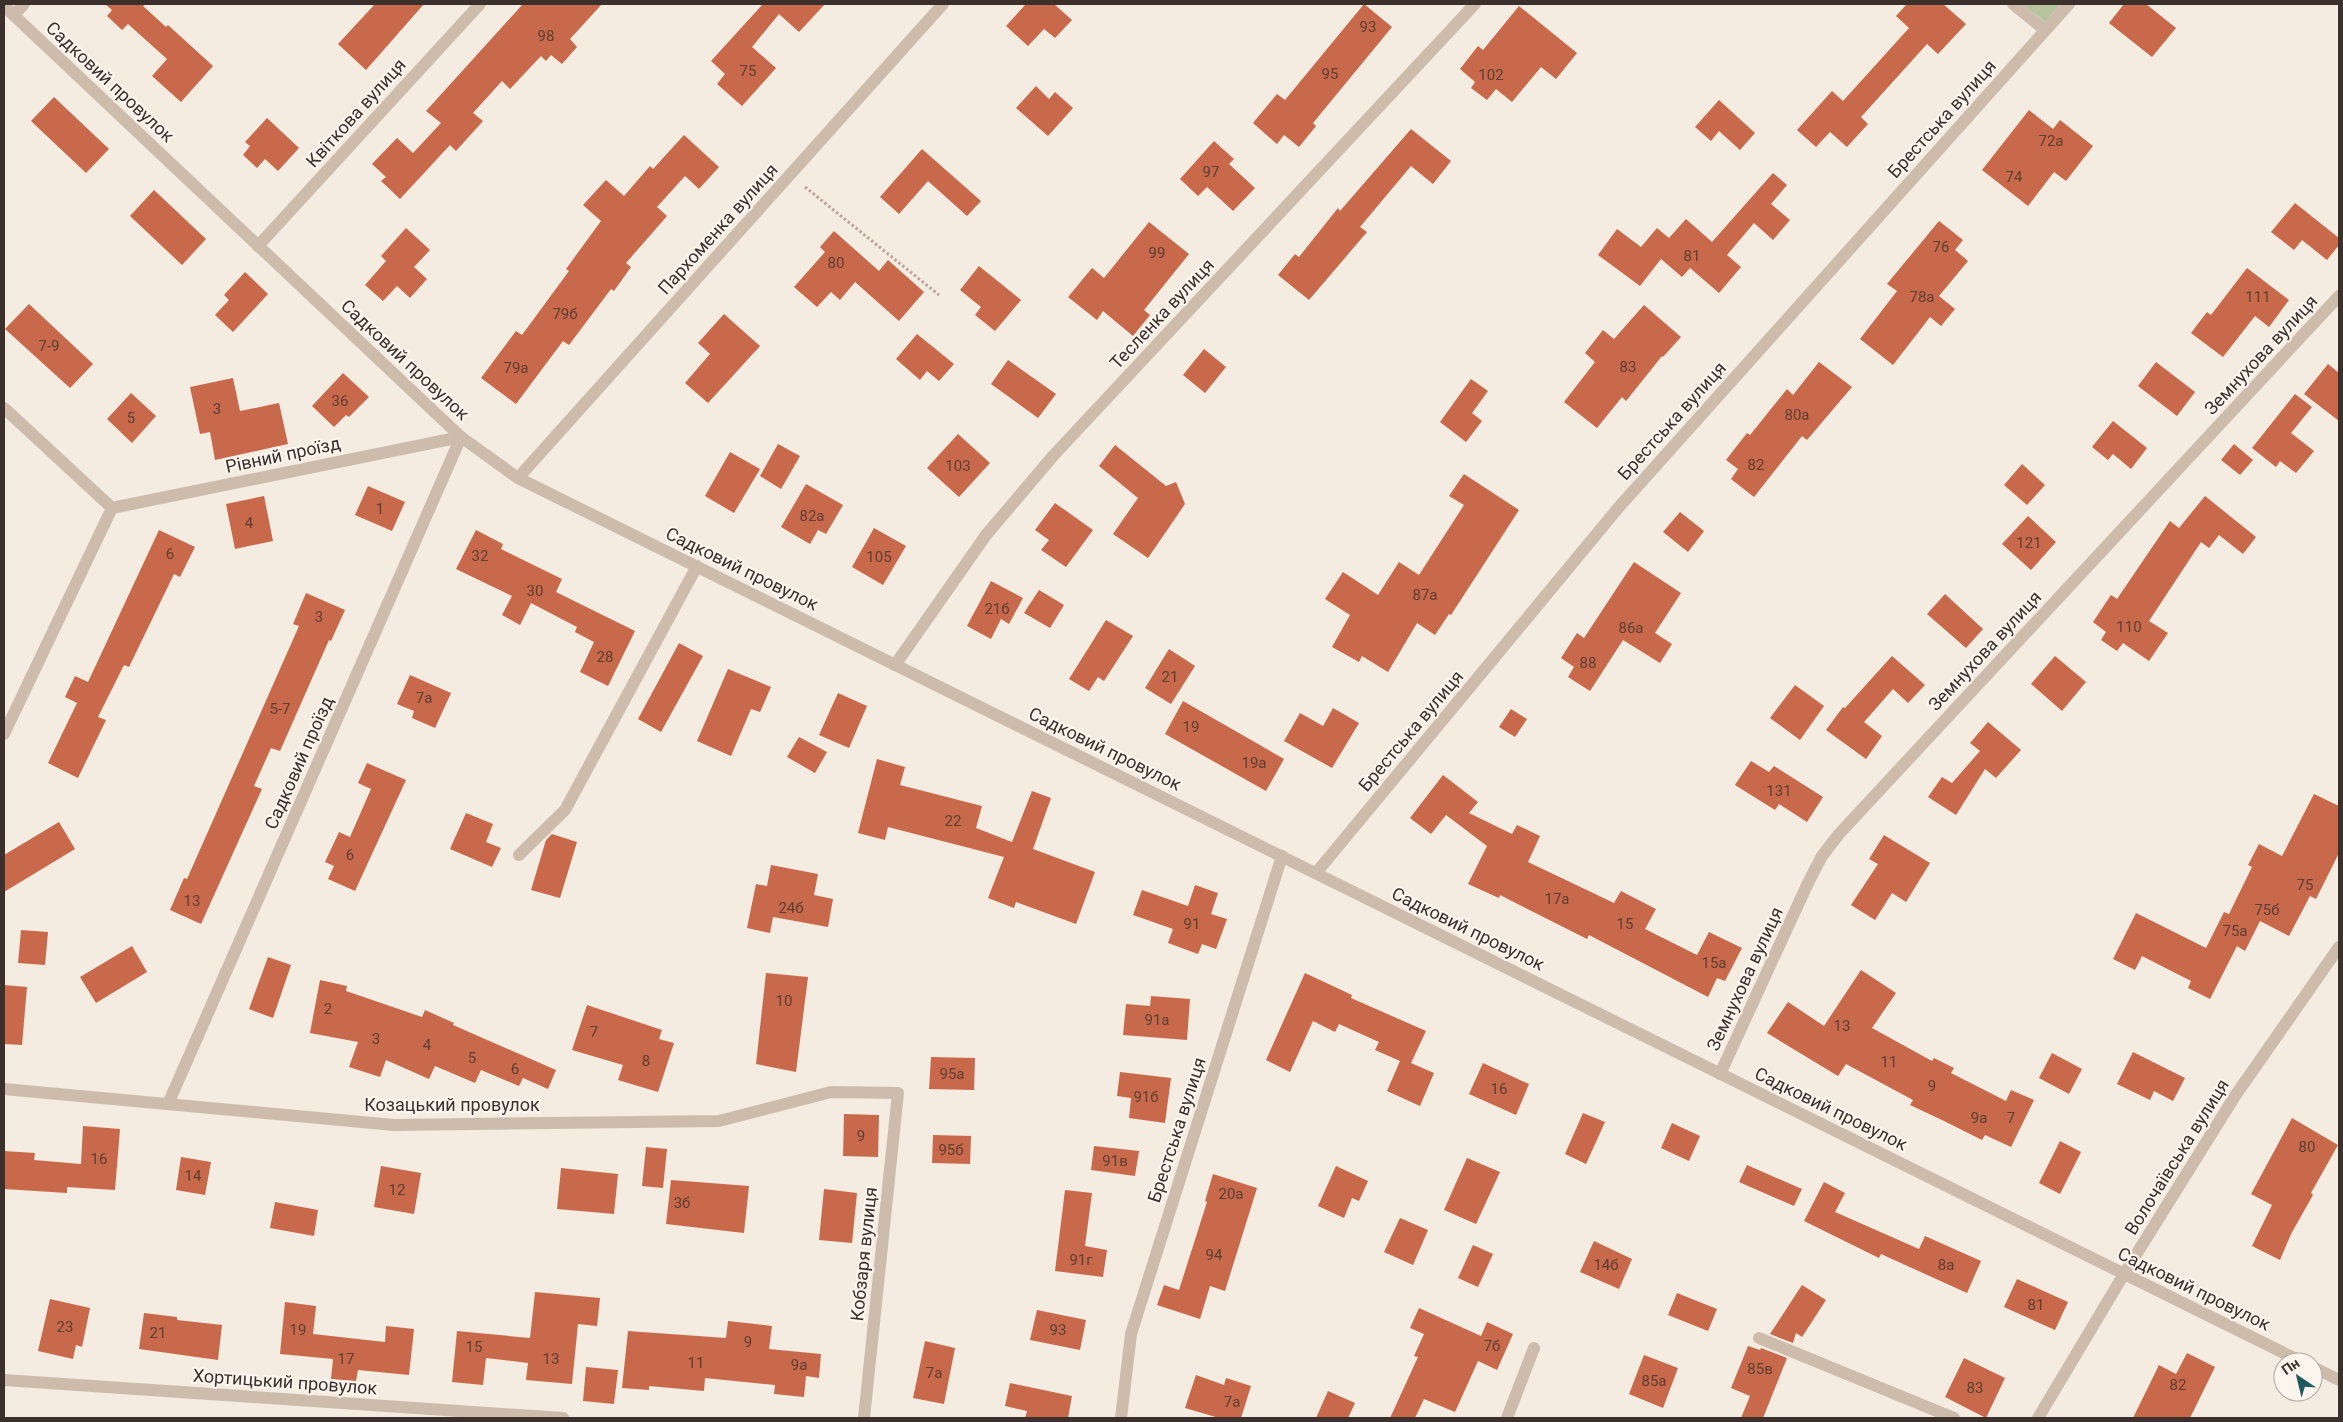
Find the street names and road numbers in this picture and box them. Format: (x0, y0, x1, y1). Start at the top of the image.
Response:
street label: Садковий провулок (42, 17, 179, 147)
street label: Квіткова вулиця (301, 54, 410, 171)
street label: Брестська вулиця (1883, 55, 2000, 182)
street label: Пархоменка вулиця (653, 159, 782, 298)
street label: Тесленка вулиця (1105, 254, 1218, 373)
street label: Земнухова вулиця (2200, 291, 2321, 419)
street label: Садковий провулок (337, 295, 474, 425)
street label: Брестська вулиця (1613, 357, 1730, 484)
street label: Рівний проїзд (224, 432, 342, 477)
street label: Садковий провулок (662, 522, 822, 615)
street label: Земнухова вулиця (1924, 587, 2045, 715)
street label: Брестська вулиця (1354, 666, 1467, 795)
street label: Садковий проїзд (260, 693, 337, 832)
street label: Садковий провулок (1025, 702, 1185, 795)
street label: Садковий провулок (1388, 882, 1548, 975)
street label: Земнухова вулиця (1702, 904, 1787, 1054)
street label: Брестська вулиця (1143, 1055, 1210, 1205)
street label: Садковий провулок (1751, 1062, 1911, 1155)
street label: Волочаївська вулиця (2120, 1075, 2233, 1238)
street label: Козацький провулок (364, 1094, 540, 1115)
street label: Кобзаря вулиця (846, 1186, 881, 1322)
street label: Садковий провулок (2114, 1242, 2274, 1335)
street label: Хортицький провулок (192, 1365, 378, 1398)

